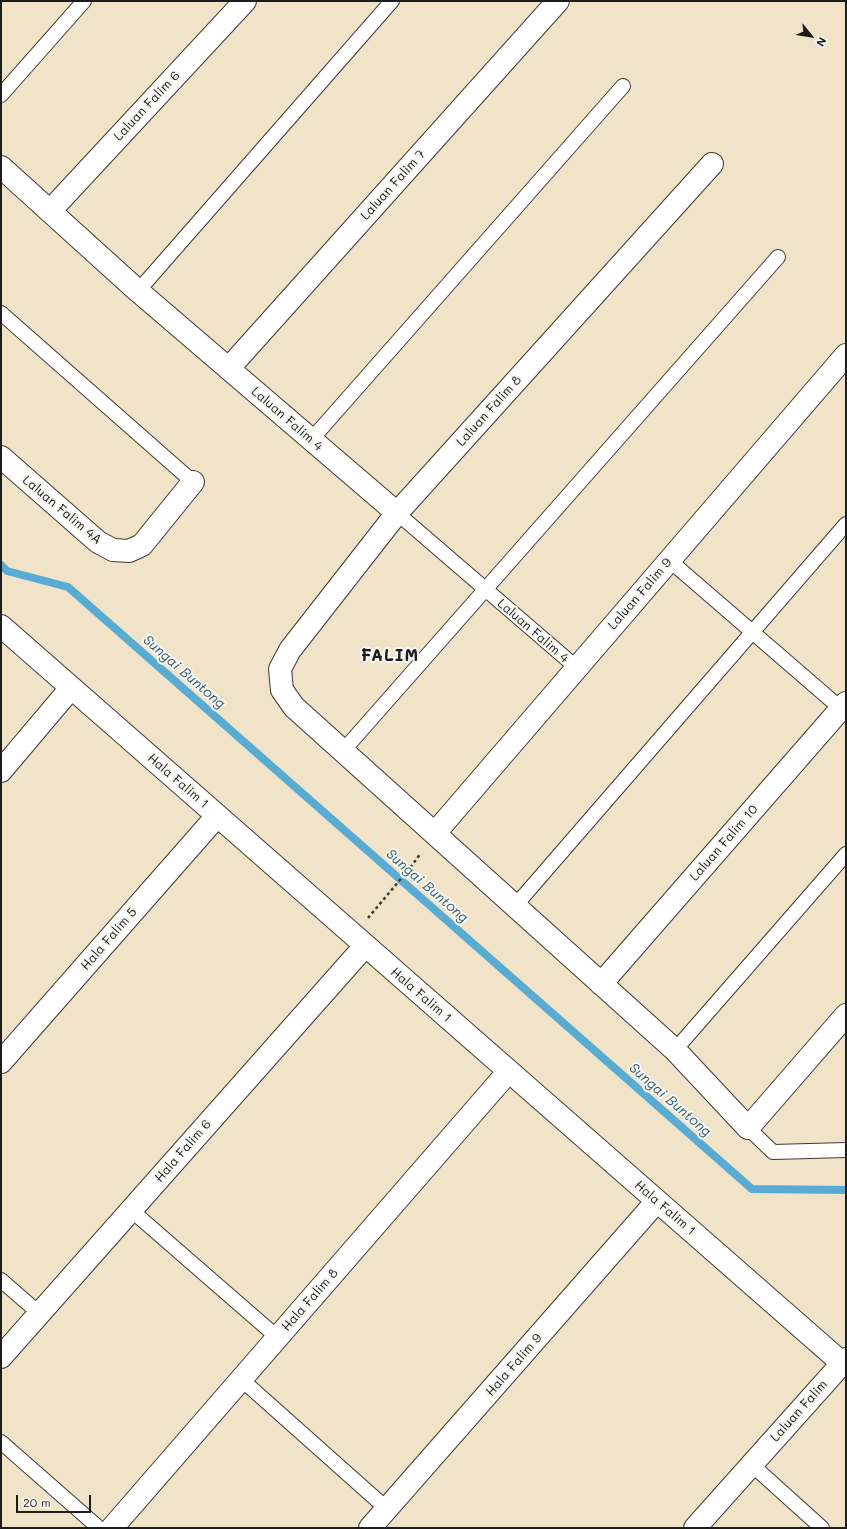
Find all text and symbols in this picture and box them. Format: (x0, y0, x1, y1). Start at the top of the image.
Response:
north arrow (791, 16, 831, 56)
text: N (813, 35, 830, 50)
street label: Laluan Falim 6 (111, 68, 183, 144)
street label: Laluan Falim 7 (357, 147, 429, 223)
street label: Laluan Falim 8 (453, 372, 525, 450)
street label: Laluan Falim 4 (248, 384, 326, 454)
street label: Laluan Falim 4A (19, 472, 105, 548)
street label: Laluan Falim 9 (605, 555, 675, 633)
street label: Laluan Falim 4 (494, 596, 572, 666)
water label: Sungai Buntong (139, 632, 229, 712)
district label: FALIM (361, 646, 419, 666)
street label: Hala Falim 1 (144, 750, 212, 812)
street label: Laluan Falim 10 (687, 802, 761, 884)
water label: Sungai Buntong (382, 846, 472, 926)
street label: Hala Falim 5 (78, 905, 140, 973)
street label: Hala Falim 1 (387, 964, 455, 1026)
water label: Sungai Buntong (625, 1060, 715, 1140)
street label: Hala Falim 6 (152, 1116, 214, 1186)
street label: Hala Falim 1 (631, 1177, 699, 1239)
street label: Hala Falim 8 (279, 1265, 341, 1335)
street label: Hala Falim 9 (483, 1331, 545, 1399)
street label: Laluan Falim (767, 1377, 831, 1445)
scale bar (18, 1487, 93, 1513)
text: 20 m (23, 1494, 51, 1510)

